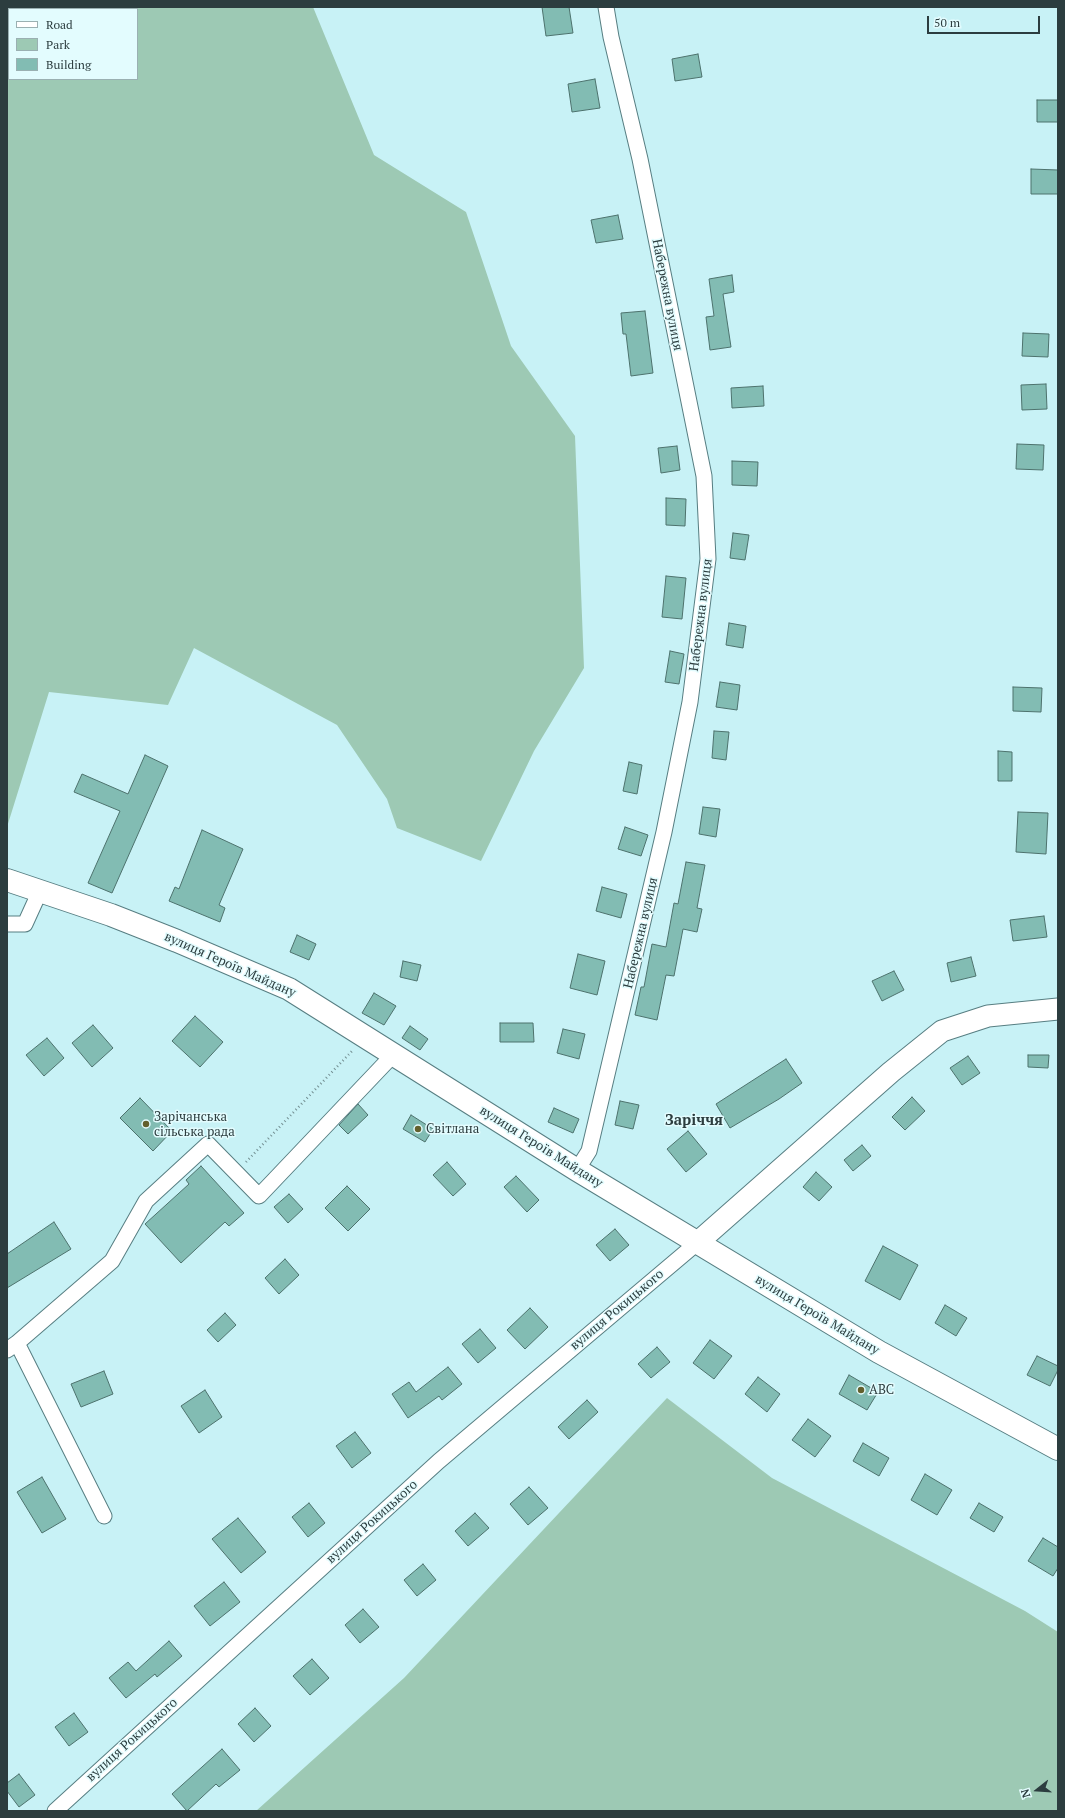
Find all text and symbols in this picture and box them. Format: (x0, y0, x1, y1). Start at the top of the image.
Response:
legend (8, 8, 138, 80)
scale bar (929, 8, 1042, 34)
text: 50 m (934, 15, 960, 30)
text: Road (46, 17, 73, 32)
text: Park (46, 37, 70, 52)
text: Building (46, 57, 91, 72)
street label: Набережна вулиця (649, 238, 685, 352)
street label: Набережна вулиця (686, 558, 716, 672)
street label: Набережна вулиця (621, 876, 661, 990)
street label: вулиця Героїв Майдану (162, 929, 298, 1001)
street label: вулиця Героїв Майдану (477, 1103, 605, 1191)
place label: Зарічанська сільська рада (154, 1109, 235, 1140)
district label: Заріччя (665, 1112, 723, 1130)
marker: Зарічанська сільська рада (141, 1119, 151, 1129)
place label: Світлана (426, 1121, 479, 1137)
marker: Світлана (413, 1124, 423, 1134)
street label: вулиця Рокицького (567, 1266, 667, 1354)
street label: вулиця Героїв Майдану (752, 1272, 882, 1358)
place label: ABC (869, 1382, 894, 1398)
marker: ABC (856, 1385, 866, 1395)
street label: вулиця Рокицького (323, 1477, 421, 1567)
street label: вулиця Рокицького (83, 1695, 181, 1785)
north arrow (1017, 1770, 1057, 1810)
text: N (1018, 1787, 1033, 1800)

